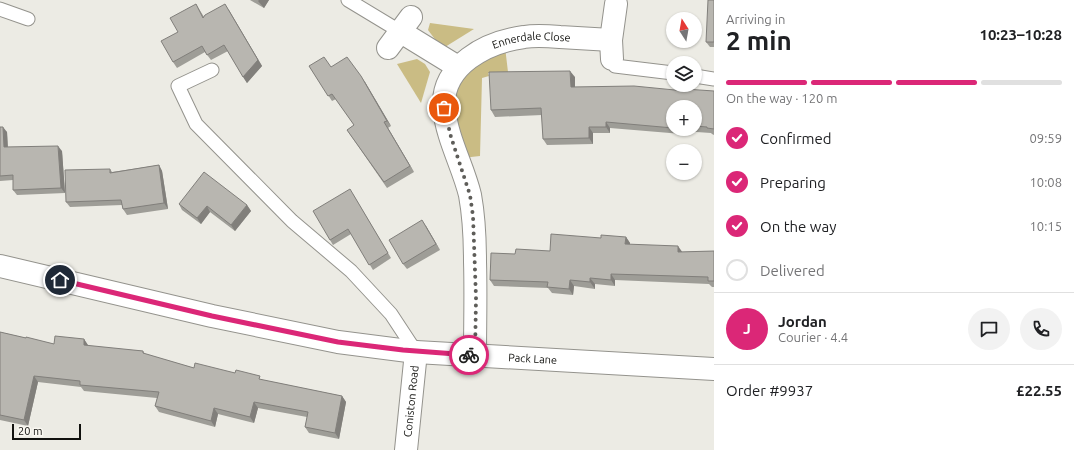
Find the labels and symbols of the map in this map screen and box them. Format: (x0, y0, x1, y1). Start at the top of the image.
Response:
north arrow (666, 12, 702, 48)
street label: Ennerdale Close (490, 30, 571, 51)
pin (427, 91, 461, 125)
pin (43, 263, 77, 297)
courier (449, 335, 489, 375)
street label: Pack Lane (508, 351, 558, 366)
street label: Coniston Road (401, 365, 421, 438)
scale bar (12, 422, 81, 441)

